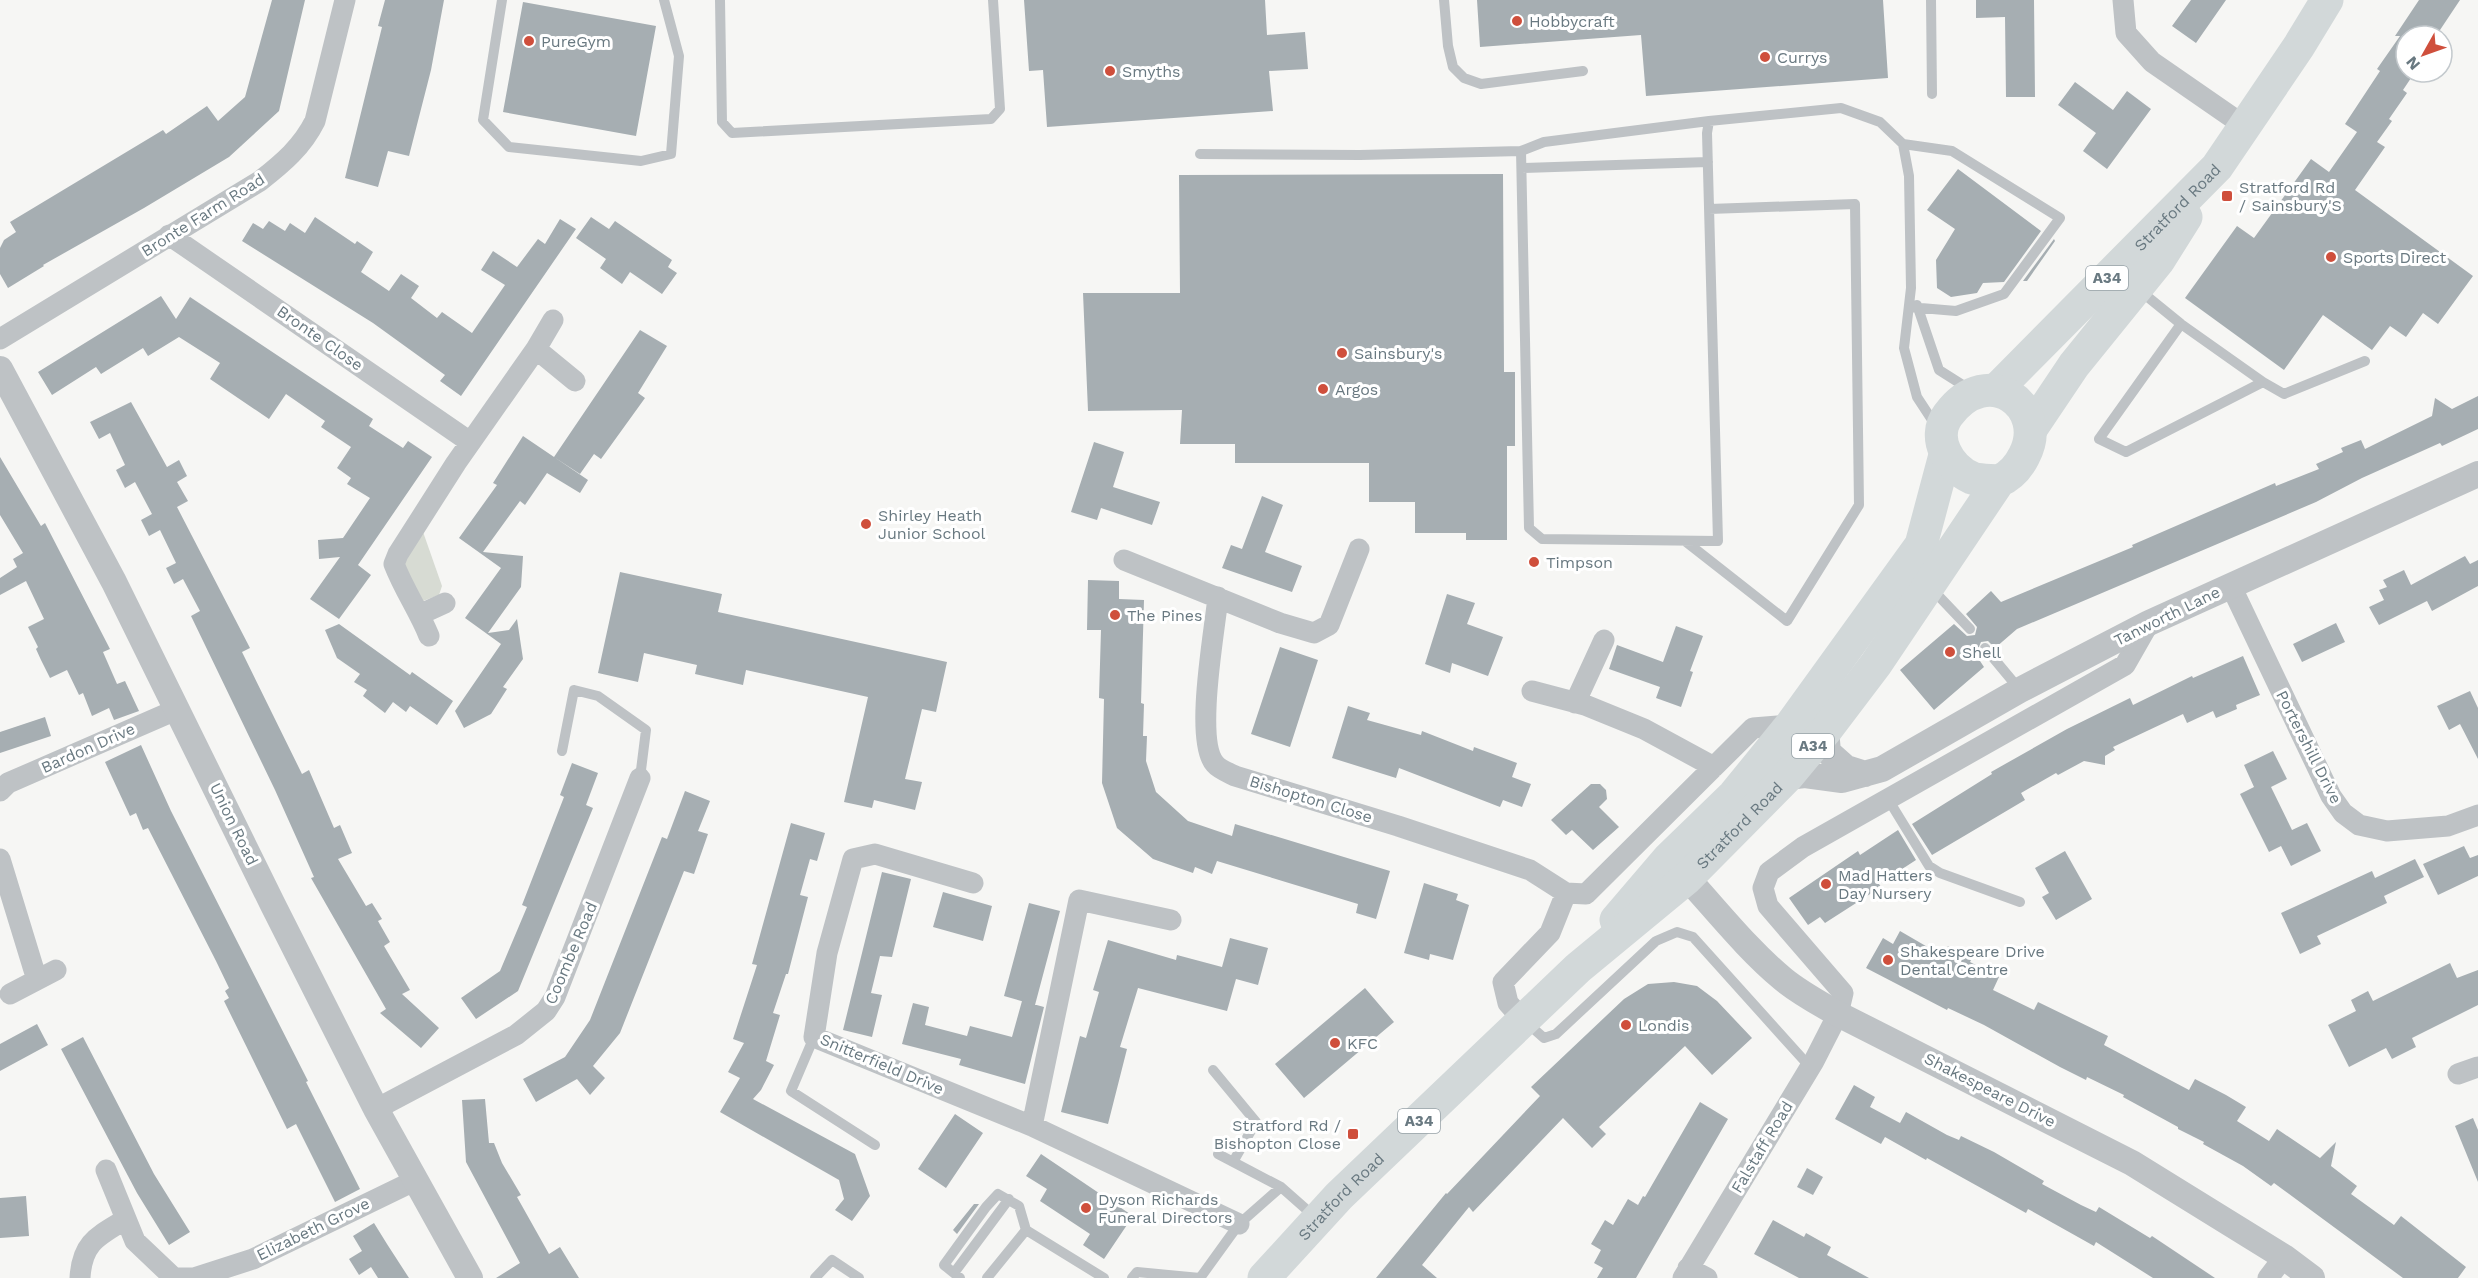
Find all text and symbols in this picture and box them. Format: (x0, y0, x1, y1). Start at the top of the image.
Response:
place label: Hobbycraft (1529, 12, 1615, 31)
marker: Hobbycraft (1510, 14, 1524, 28)
north arrow (2394, 24, 2454, 84)
place label: PureGym (541, 32, 611, 51)
marker: PureGym (522, 34, 536, 48)
place label: Currys (1777, 48, 1827, 67)
marker: Currys (1758, 50, 1772, 64)
text: N (2402, 53, 2424, 74)
place label: Smyths (1122, 62, 1181, 81)
marker: Smyths (1103, 64, 1117, 78)
street label: Stratford Road (2130, 160, 2224, 255)
street label: Bronte Farm Road (138, 169, 268, 261)
place label: Stratford Rd / Sainsbury'S (2239, 178, 2342, 215)
marker: Stratford Rd / Sainsbury'S (2220, 189, 2234, 203)
place label: Sports Direct (2343, 248, 2447, 267)
marker: Sports Direct (2324, 250, 2338, 264)
road number: A34 (2086, 266, 2128, 290)
street label: Bronte Close (273, 301, 367, 375)
place label: Sainsbury's (1354, 344, 1442, 363)
marker: Sainsbury's (1335, 346, 1349, 360)
place label: Argos (1335, 380, 1378, 399)
marker: Argos (1316, 382, 1330, 396)
place label: Shirley Heath Junior School (878, 506, 985, 543)
marker: Shirley Heath Junior School (859, 517, 873, 531)
place label: Timpson (1546, 553, 1613, 572)
marker: Timpson (1527, 555, 1541, 569)
street label: Tanworth Lane (2111, 582, 2223, 650)
place label: The Pines (1127, 606, 1203, 625)
marker: The Pines (1108, 608, 1122, 622)
place label: Shell (1962, 643, 2001, 662)
marker: Shell (1943, 645, 1957, 659)
street label: Portershill Drive (2272, 687, 2346, 807)
street label: Bardon Drive (38, 719, 138, 777)
road number: A34 (1792, 734, 1834, 758)
street label: Bishopton Close (1247, 771, 1375, 827)
street label: Stratford Road (1692, 778, 1786, 873)
street label: Union Road (206, 780, 262, 868)
place label: Mad Hatters Day Nursery (1838, 866, 1933, 903)
marker: Mad Hatters Day Nursery (1819, 877, 1833, 891)
street label: Coombe Road (541, 899, 601, 1007)
place label: Shakespeare Drive Dental Centre (1900, 942, 2045, 979)
marker: Shakespeare Drive Dental Centre (1881, 953, 1895, 967)
place label: Londis (1638, 1016, 1690, 1035)
marker: Londis (1619, 1018, 1633, 1032)
street label: Snitterfield Drive (817, 1029, 947, 1099)
place label: KFC (1347, 1034, 1378, 1053)
marker: KFC (1328, 1036, 1342, 1050)
street label: Shakespeare Drive (1921, 1049, 2059, 1131)
street label: Falstaff Road (1727, 1098, 1797, 1196)
road number: A34 (1398, 1109, 1440, 1133)
place label: Stratford Rd / Bishopton Close (1214, 1116, 1341, 1153)
marker: Stratford Rd / Bishopton Close (1346, 1127, 1360, 1141)
street label: Stratford Road (1294, 1149, 1388, 1244)
place label: Dyson Richards Funeral Directors (1098, 1190, 1232, 1227)
street label: Elizabeth Grove (254, 1193, 372, 1265)
marker: Dyson Richards Funeral Directors (1079, 1201, 1093, 1215)

